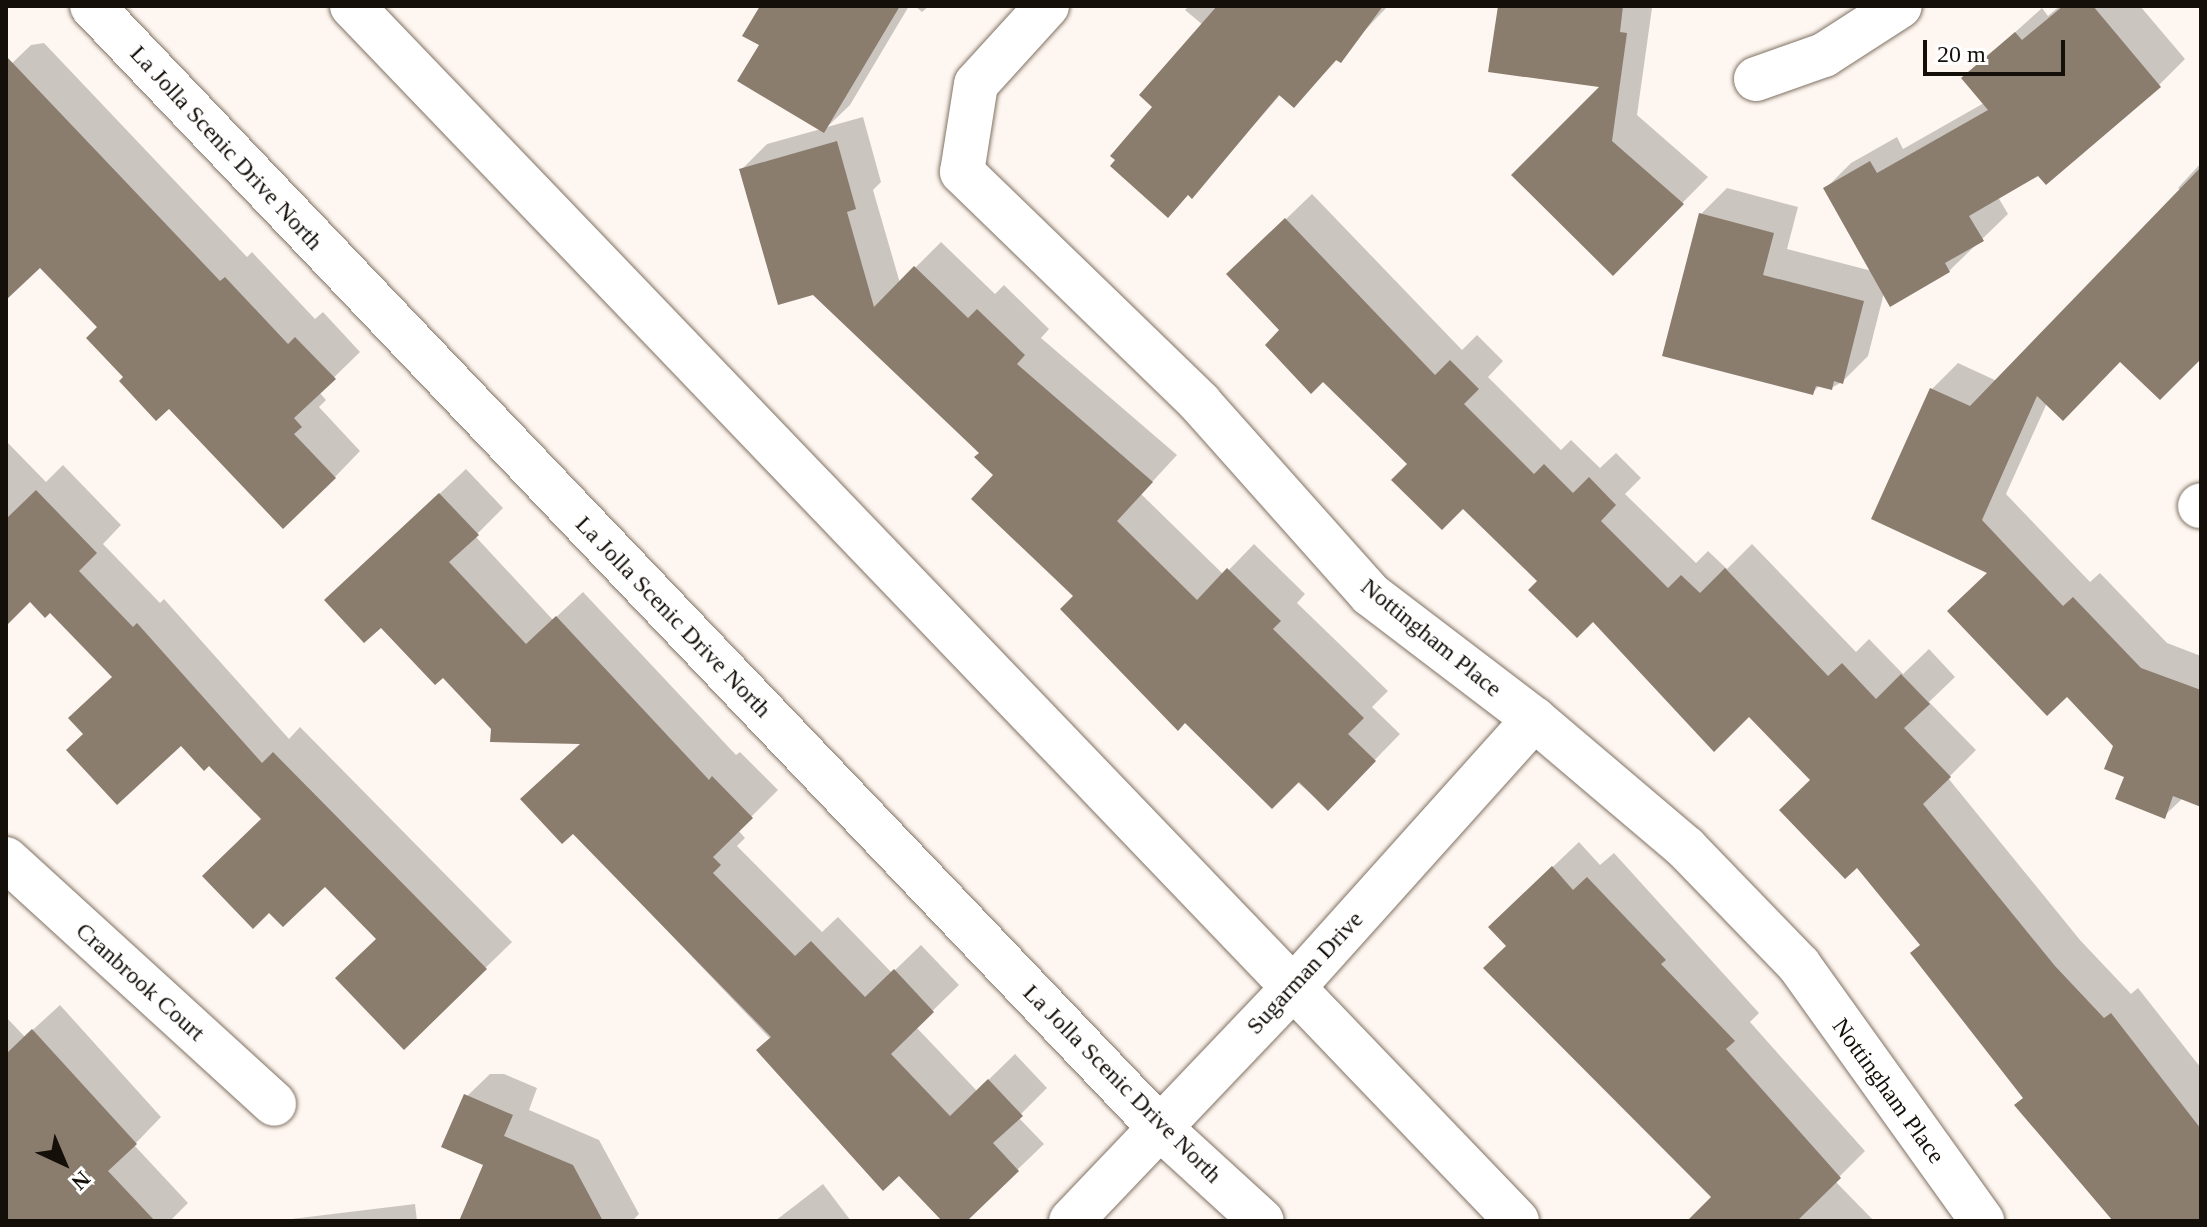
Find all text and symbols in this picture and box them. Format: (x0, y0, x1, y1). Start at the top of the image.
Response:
scale bar (1927, 24, 2069, 74)
street label: La Jolla Scenic Drive North (124, 40, 328, 256)
text: 20 m (1937, 41, 1986, 67)
street label: La Jolla Scenic Drive North (569, 510, 777, 724)
street label: Nottingham Place (1355, 572, 1507, 704)
street label: Sugarman Drive (1241, 905, 1369, 1041)
street label: Cranbrook Court (70, 917, 210, 1047)
street label: La Jolla Scenic Drive North (1017, 979, 1227, 1189)
street label: Nottingham Place (1826, 1013, 1950, 1169)
north arrow (24, 1123, 104, 1203)
text: N (67, 1166, 95, 1195)

